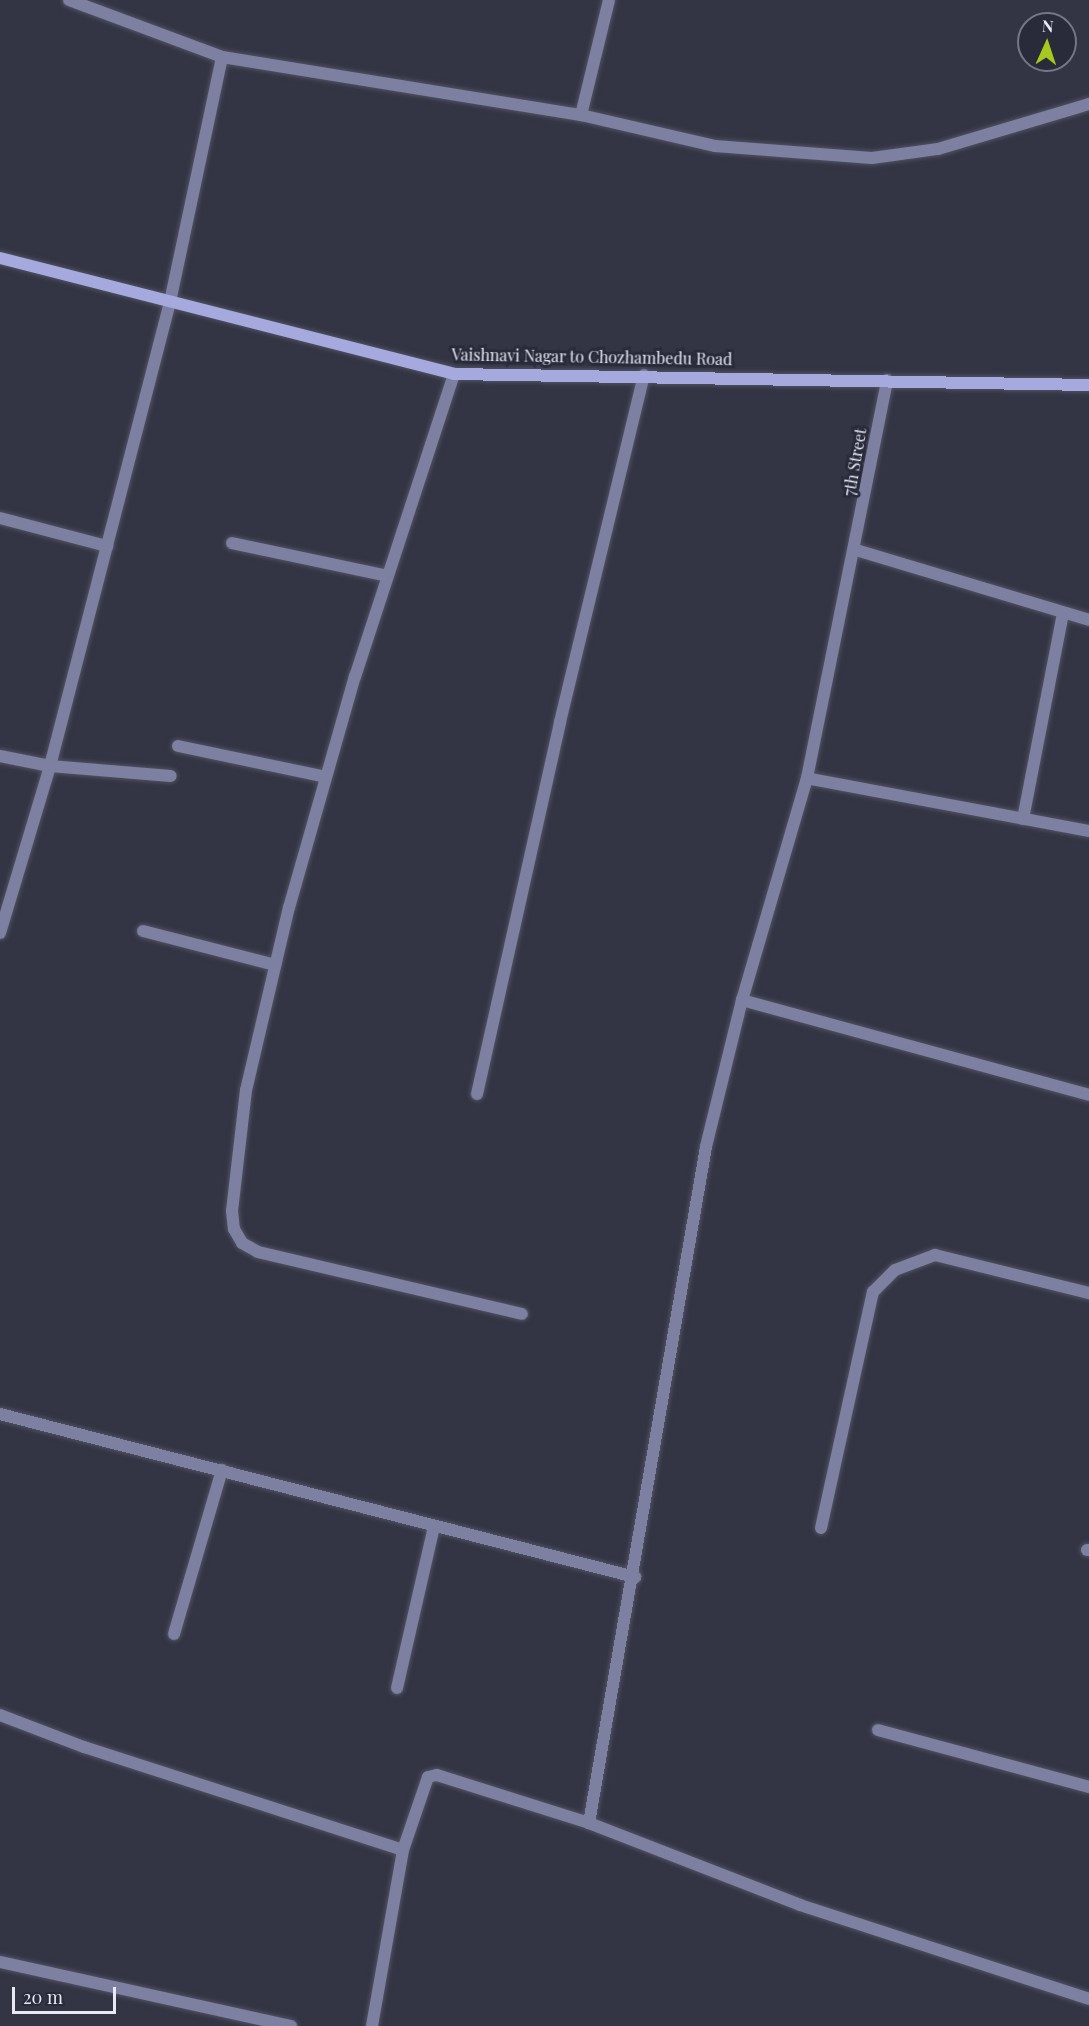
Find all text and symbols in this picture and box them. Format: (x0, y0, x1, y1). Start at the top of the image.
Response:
north arrow (1017, 12, 1077, 72)
text: N (1042, 15, 1054, 36)
street label: Vaishnavi Nagar to Chozhambedu Road (451, 345, 733, 369)
street label: 7th Street (840, 427, 870, 497)
scale bar (15, 1975, 118, 2013)
text: 20 m (23, 1985, 63, 2009)

